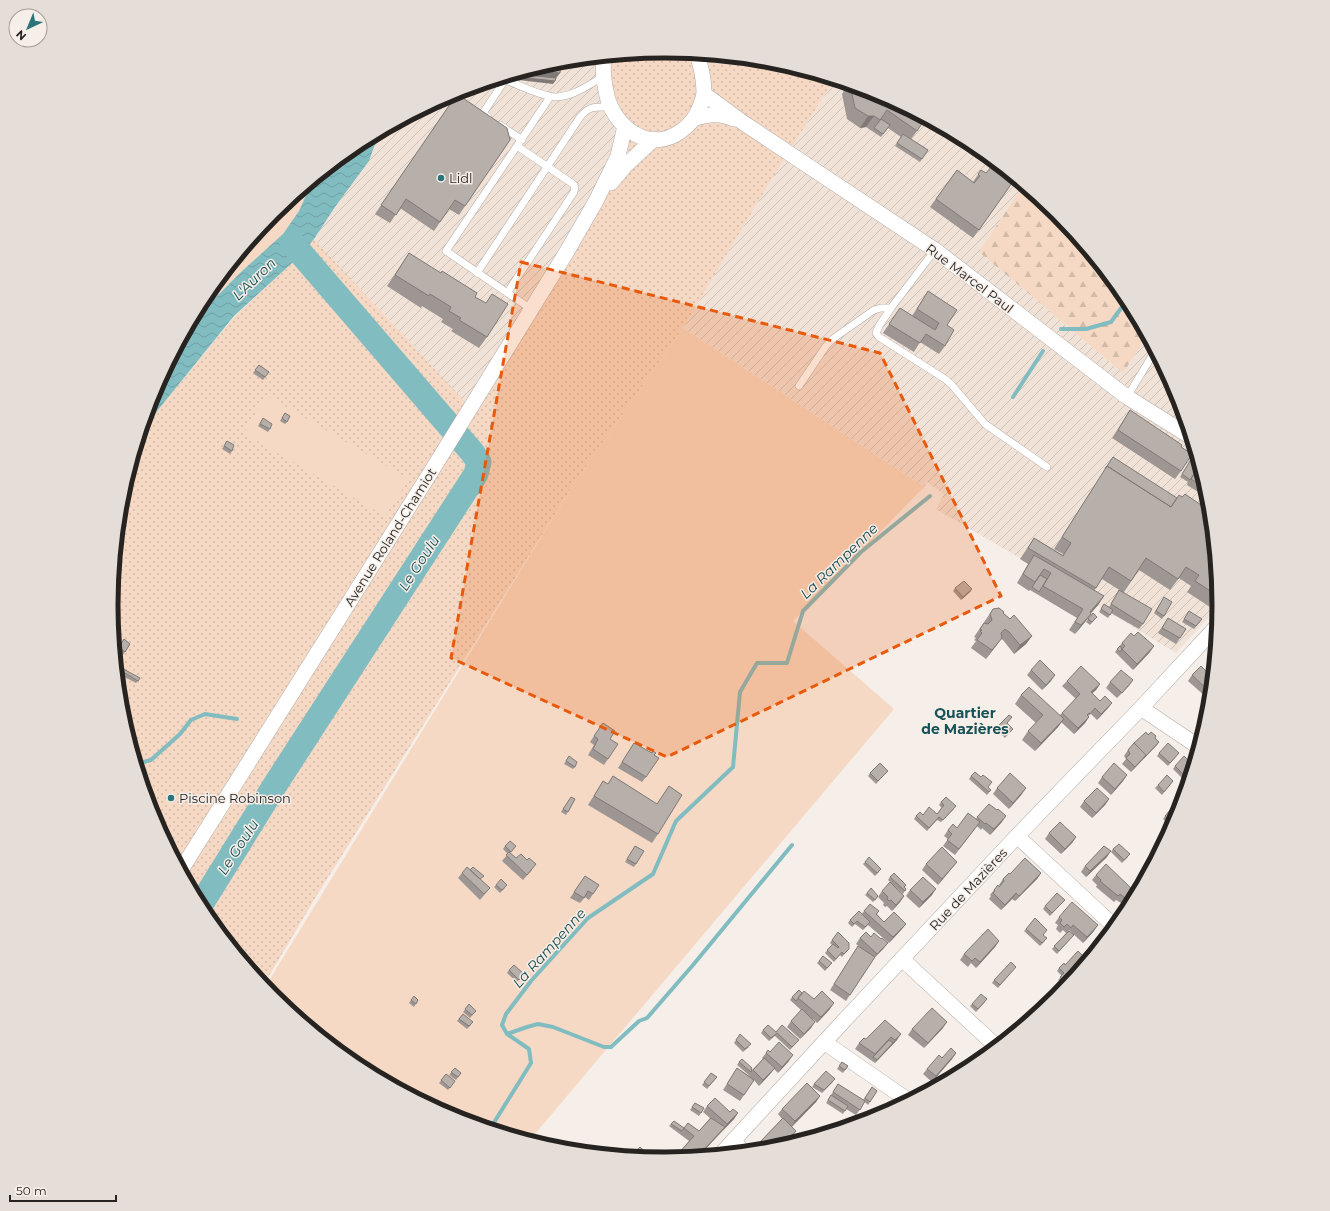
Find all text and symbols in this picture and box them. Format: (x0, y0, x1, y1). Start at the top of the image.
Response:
north arrow (8, 8, 48, 48)
text: N (13, 27, 29, 43)
place label: Lidl (449, 170, 472, 186)
marker: Lidl (436, 173, 446, 183)
street label: Rue Marcel Paul (923, 240, 1017, 316)
water label: L'Auron (229, 254, 279, 304)
street label: Avenue Roland-Chamiot (341, 465, 439, 609)
water label: La Rampenne (796, 519, 882, 603)
water label: Le Goulu (394, 532, 444, 594)
district label: Quartier de Mazières (921, 704, 1009, 738)
place label: Piscine Robinson (179, 790, 291, 806)
marker: Piscine Robinson (166, 793, 176, 803)
water label: Le Goulu (213, 816, 263, 878)
street label: Rue de Mazières (926, 844, 1010, 934)
water label: La Rampenne (508, 904, 590, 992)
scale bar (10, 1177, 116, 1203)
text: 50 m (16, 1183, 47, 1198)

